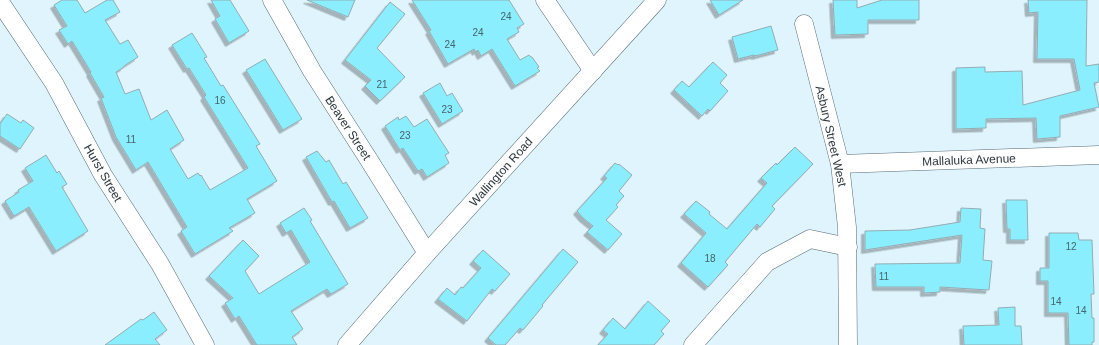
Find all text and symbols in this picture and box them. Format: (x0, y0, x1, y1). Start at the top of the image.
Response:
house number: 24 (500, 11, 512, 22)
house number: 24 (472, 27, 484, 38)
house number: 24 (444, 39, 456, 50)
house number: 21 (376, 79, 388, 90)
street label: Asbury Street West (813, 84, 850, 188)
street label: Beaver Street (322, 93, 374, 163)
house number: 16 (214, 95, 226, 106)
house number: 23 (441, 104, 453, 115)
house number: 23 (399, 130, 411, 141)
house number: 11 (126, 134, 137, 145)
street label: Wallington Road (466, 135, 536, 209)
street label: Hurst Street (81, 142, 125, 205)
street label: Mallaluka Avenue (922, 151, 1016, 169)
house number: 12 (1065, 241, 1077, 252)
house number: 18 (704, 253, 716, 264)
house number: 11 (879, 271, 890, 282)
house number: 14 (1050, 296, 1062, 307)
house number: 14 (1075, 305, 1087, 316)

